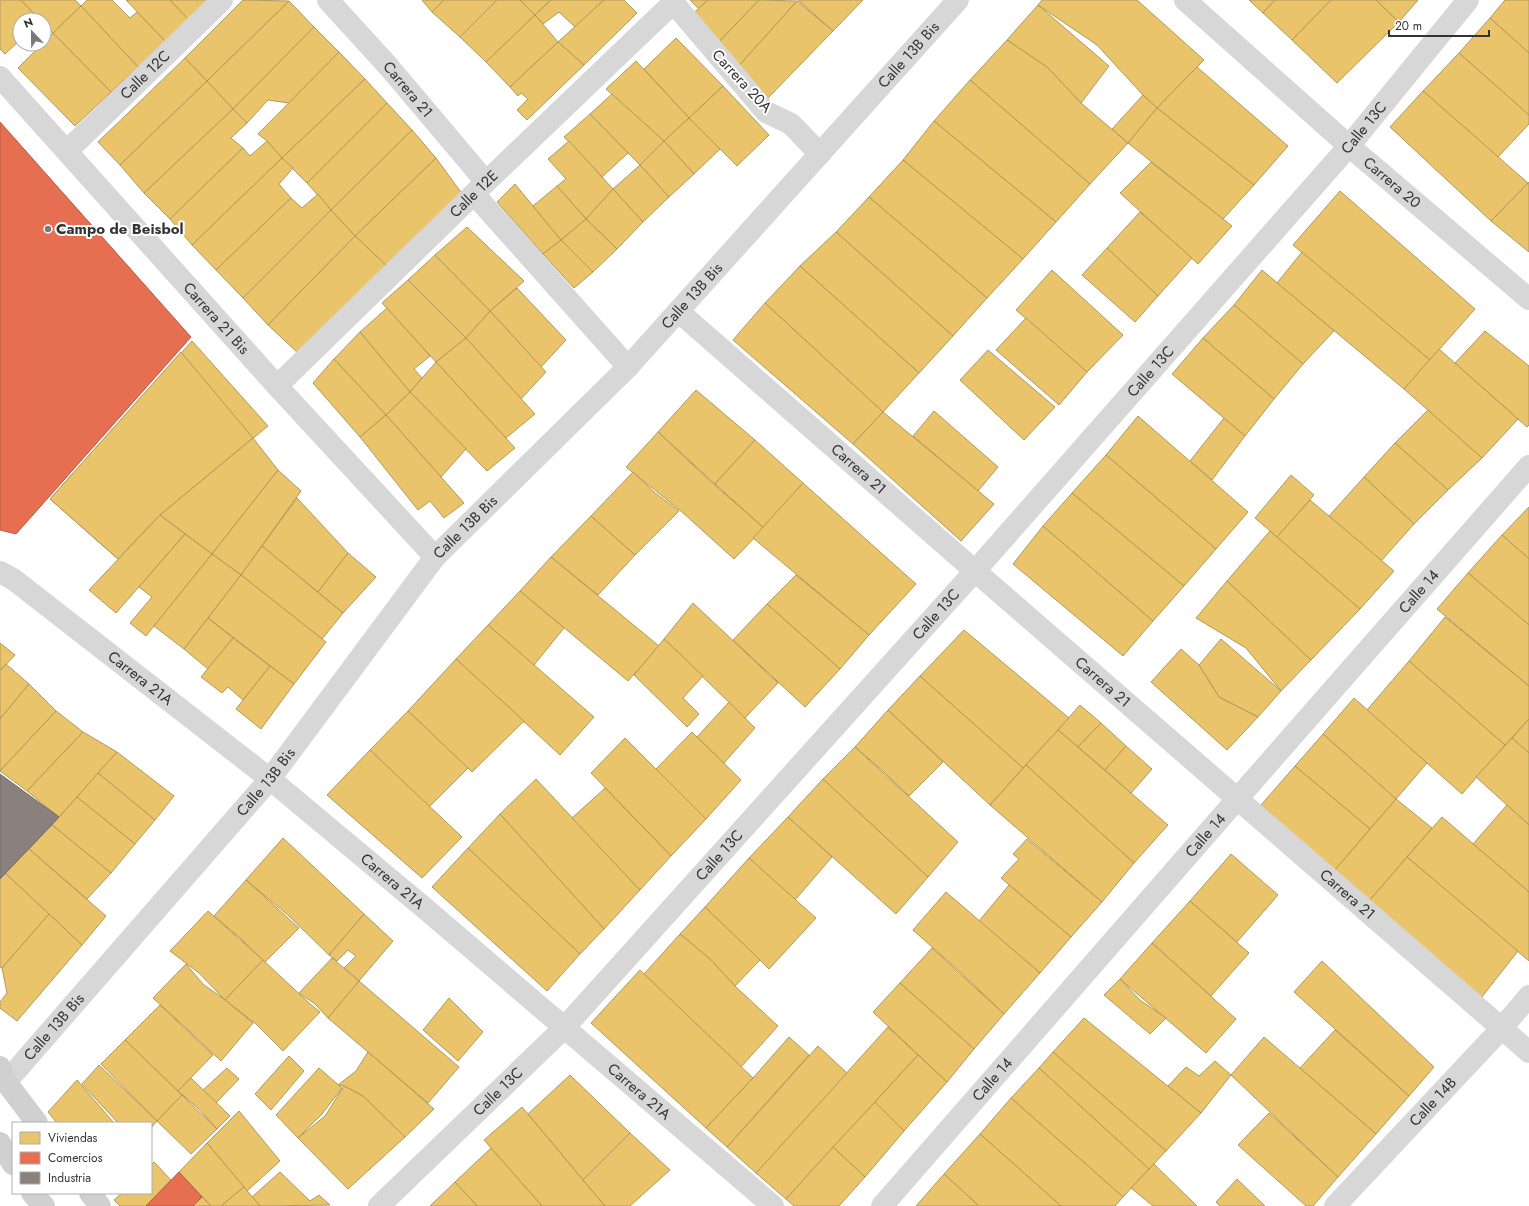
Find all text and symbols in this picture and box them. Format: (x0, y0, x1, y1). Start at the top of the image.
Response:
north arrow (12, 12, 52, 52)
scale bar (1389, 12, 1489, 38)
text: N (21, 14, 35, 32)
street label: Calle 13B Bis (873, 17, 944, 93)
text: 20 m (1395, 17, 1422, 35)
street label: Carrera 20A (707, 44, 777, 118)
street label: Calle 12C (115, 45, 175, 105)
street label: Carrera 21 (378, 57, 438, 122)
street label: Calle 13C (1336, 97, 1392, 159)
street label: Carrera 20 (1358, 152, 1426, 214)
street label: Calle 12E (445, 165, 503, 223)
place label: Campo de Beisbol (56, 218, 184, 240)
marker: Campo de Beisbol (43, 224, 53, 234)
street label: Calle 13B Bis (656, 258, 728, 334)
street label: Carrera 21 Bis (178, 277, 255, 359)
street label: Calle 13C (1122, 341, 1179, 402)
street label: Carrera 21 (826, 439, 891, 500)
street label: Calle 13B Bis (428, 490, 503, 564)
street label: Calle 14 (1393, 565, 1445, 618)
street label: Calle 13C (907, 584, 965, 645)
street label: Carrera 21A (103, 646, 178, 711)
street label: Carrera 21 (1070, 652, 1136, 712)
street label: Calle 13B Bis (231, 743, 301, 821)
street label: Calle 14 (1180, 808, 1231, 862)
street label: Calle 13C (690, 825, 748, 886)
street label: Carrera 21A (356, 848, 429, 915)
street label: Carrera 21 (1315, 864, 1380, 925)
street label: Calle 13B Bis (18, 989, 89, 1065)
street label: Calle 14 (967, 1052, 1018, 1106)
street label: Carrera 21A (602, 1058, 676, 1125)
street label: Calle 13C (468, 1062, 528, 1121)
street label: Calle 14B (1404, 1072, 1462, 1131)
legend (12, 1122, 152, 1194)
text: Viviendas (48, 1129, 98, 1147)
text: Comercios (48, 1149, 103, 1167)
text: Industria (48, 1169, 91, 1187)

